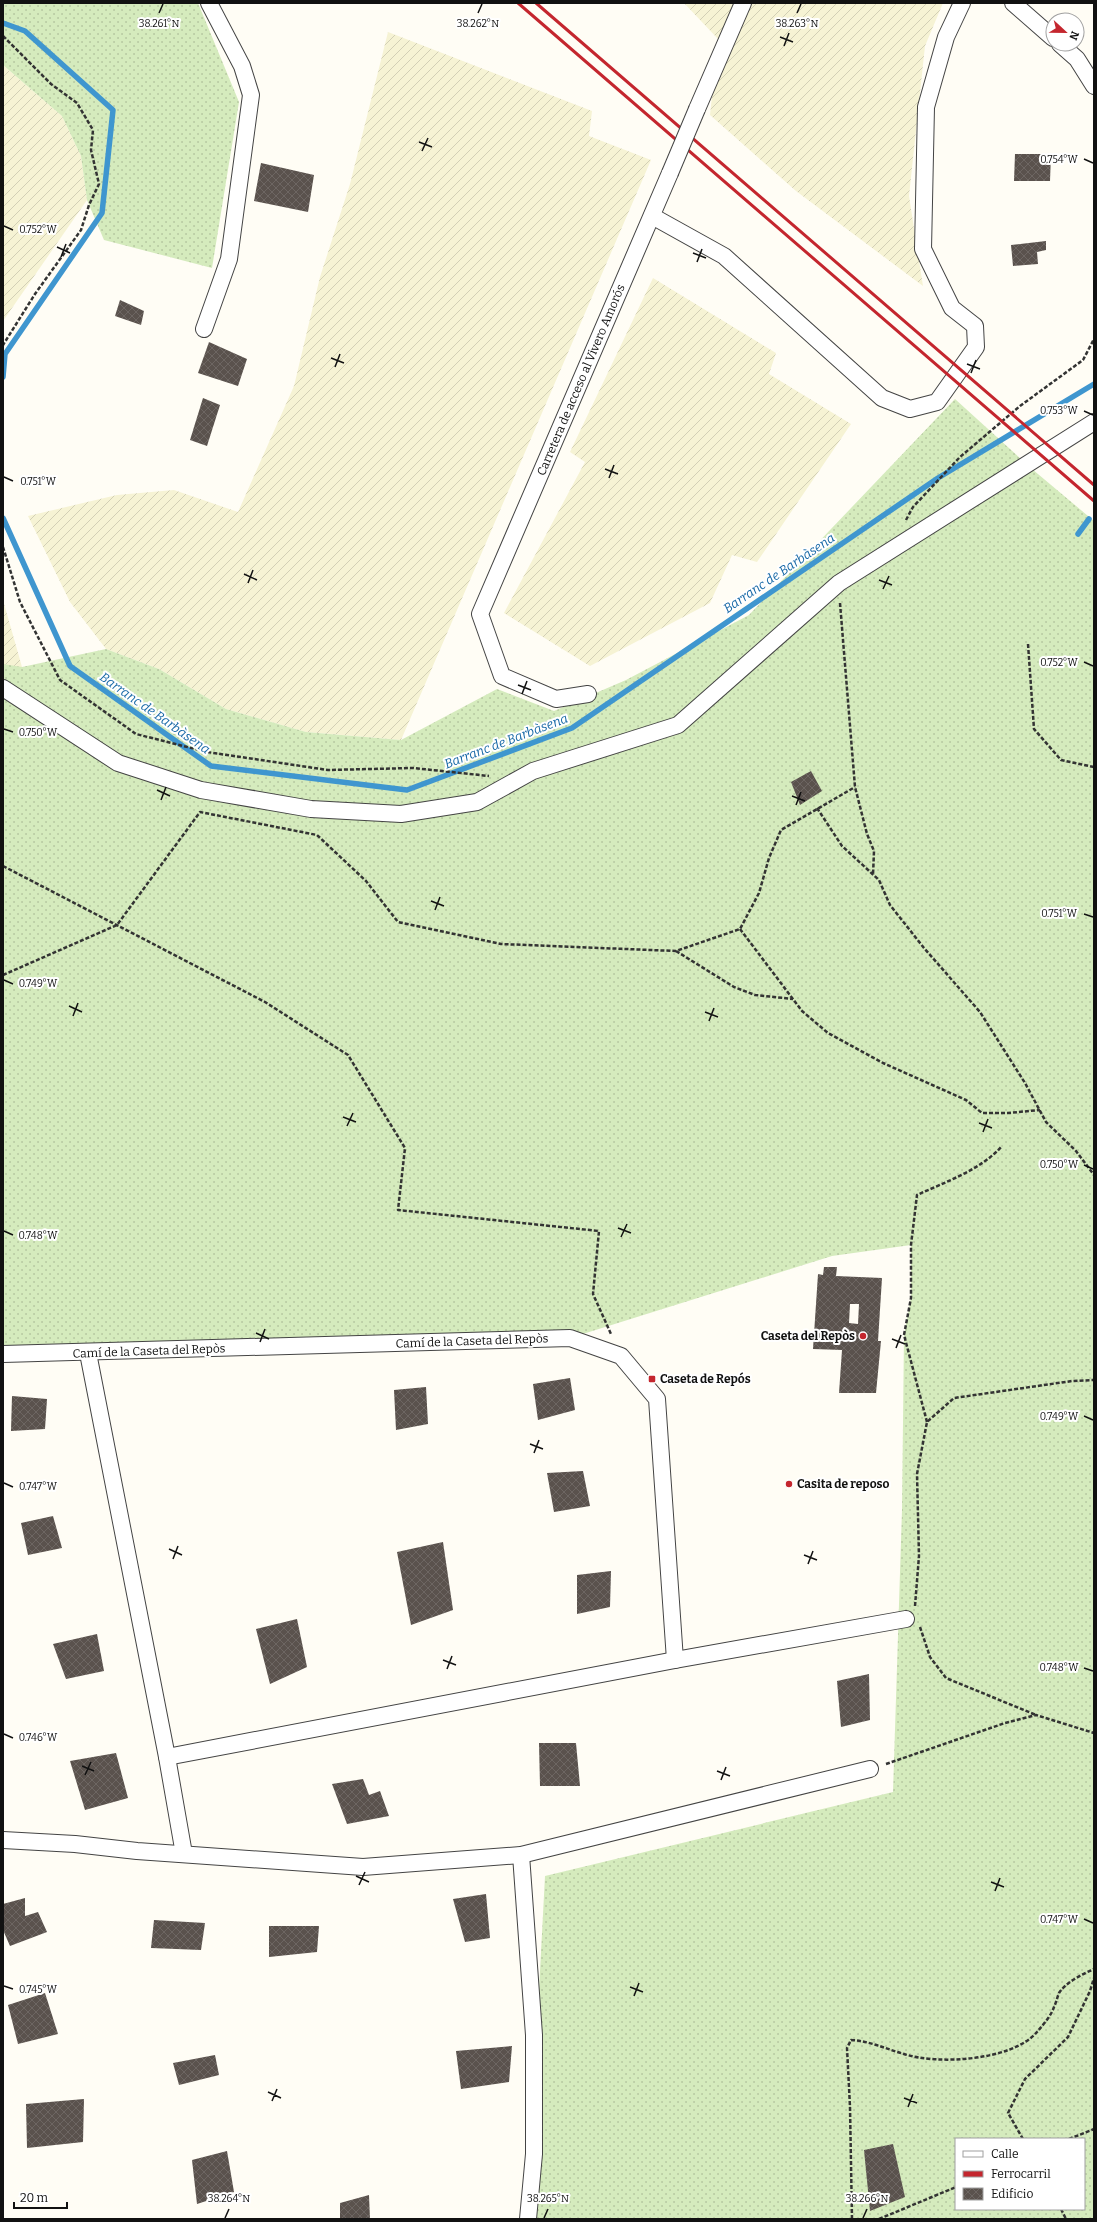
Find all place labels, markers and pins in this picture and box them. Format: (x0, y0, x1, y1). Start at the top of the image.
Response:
place label: Caseta del Repòs (761, 1329, 855, 1343)
marker: Caseta del Repòs (858, 1331, 868, 1341)
place label: Caseta de Repós (660, 1372, 751, 1386)
marker: Caseta de Repós (647, 1374, 657, 1384)
place label: Casita de reposo (797, 1477, 890, 1491)
marker: Casita de reposo (784, 1479, 794, 1489)

